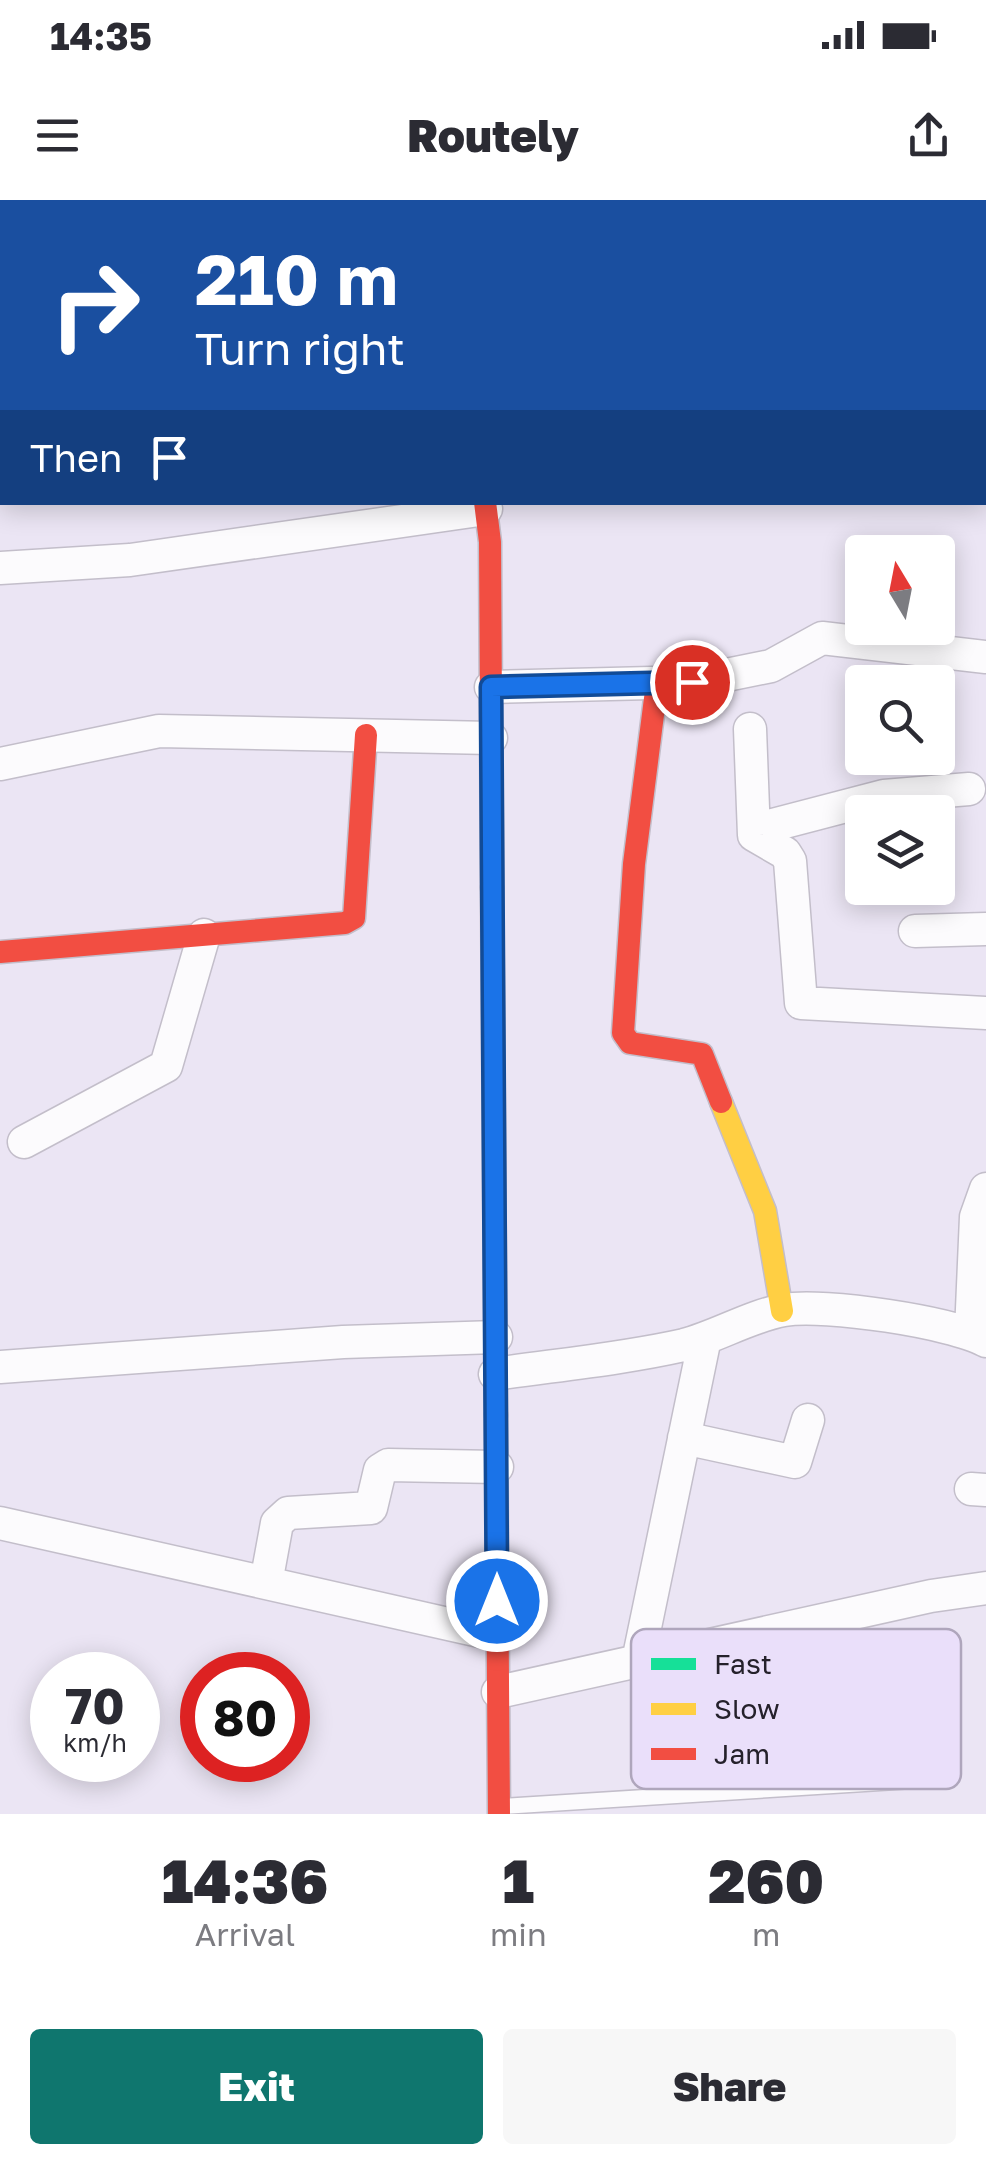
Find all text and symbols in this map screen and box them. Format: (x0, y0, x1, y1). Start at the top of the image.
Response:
text: 14:35 (50, 13, 152, 58)
icon: menu (30, 108, 85, 163)
text: Routely (407, 108, 579, 162)
icon: share (901, 108, 956, 163)
text: 210 m (195, 236, 398, 320)
icon: right (30, 240, 160, 370)
text: Turn right (195, 321, 405, 375)
icon: arrive (142, 430, 197, 485)
text: Then (30, 435, 122, 480)
north arrow (845, 535, 955, 645)
map controls (845, 535, 955, 905)
pin (650, 640, 735, 725)
icon: arrive (665, 655, 720, 710)
button: search (845, 665, 955, 775)
button: layers (845, 795, 955, 905)
position arrow (445, 1549, 549, 1653)
legend (631, 1629, 961, 1789)
text: Fast (714, 1647, 772, 1680)
speed limit sign: 80 (180, 1652, 310, 1782)
text: 70 (65, 1675, 125, 1735)
text: Slow (714, 1692, 780, 1725)
text: km/h (63, 1727, 127, 1758)
text: Jam (714, 1737, 770, 1770)
text: 14:36 (162, 1844, 328, 1916)
text: 1 (502, 1844, 534, 1916)
text: 260 (708, 1844, 824, 1916)
text: Arrival (195, 1915, 295, 1953)
text: min (490, 1915, 547, 1953)
text: m (752, 1915, 780, 1953)
button: Exit (30, 2029, 483, 2144)
button: Share (503, 2029, 956, 2144)

